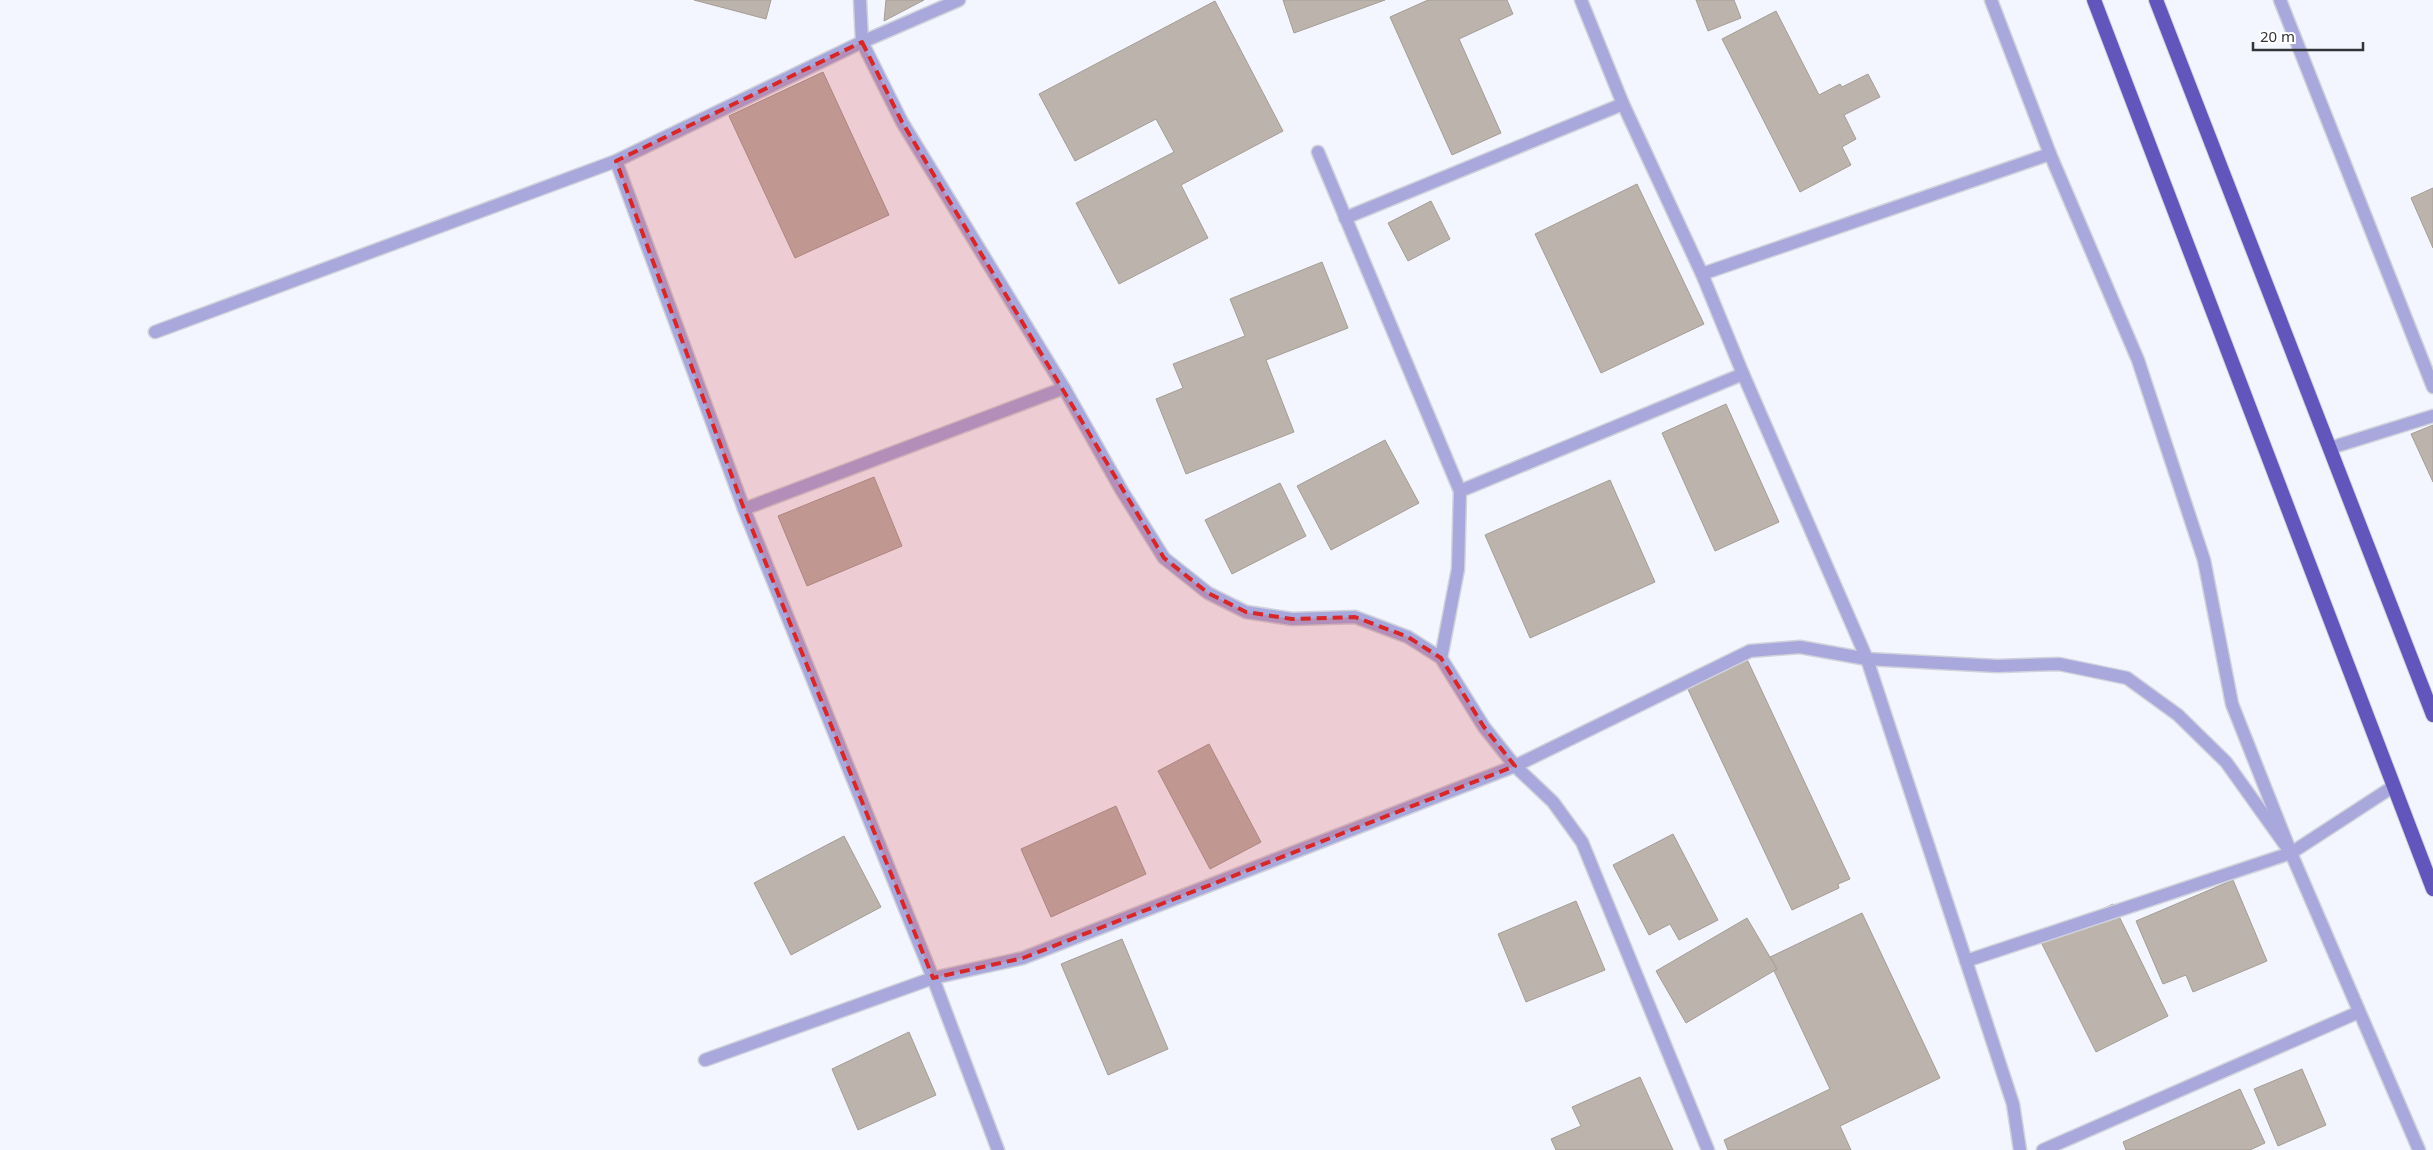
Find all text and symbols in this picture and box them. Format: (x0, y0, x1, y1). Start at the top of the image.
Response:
scale bar (2253, 20, 2363, 52)
text: 20 m (2260, 26, 2295, 46)

